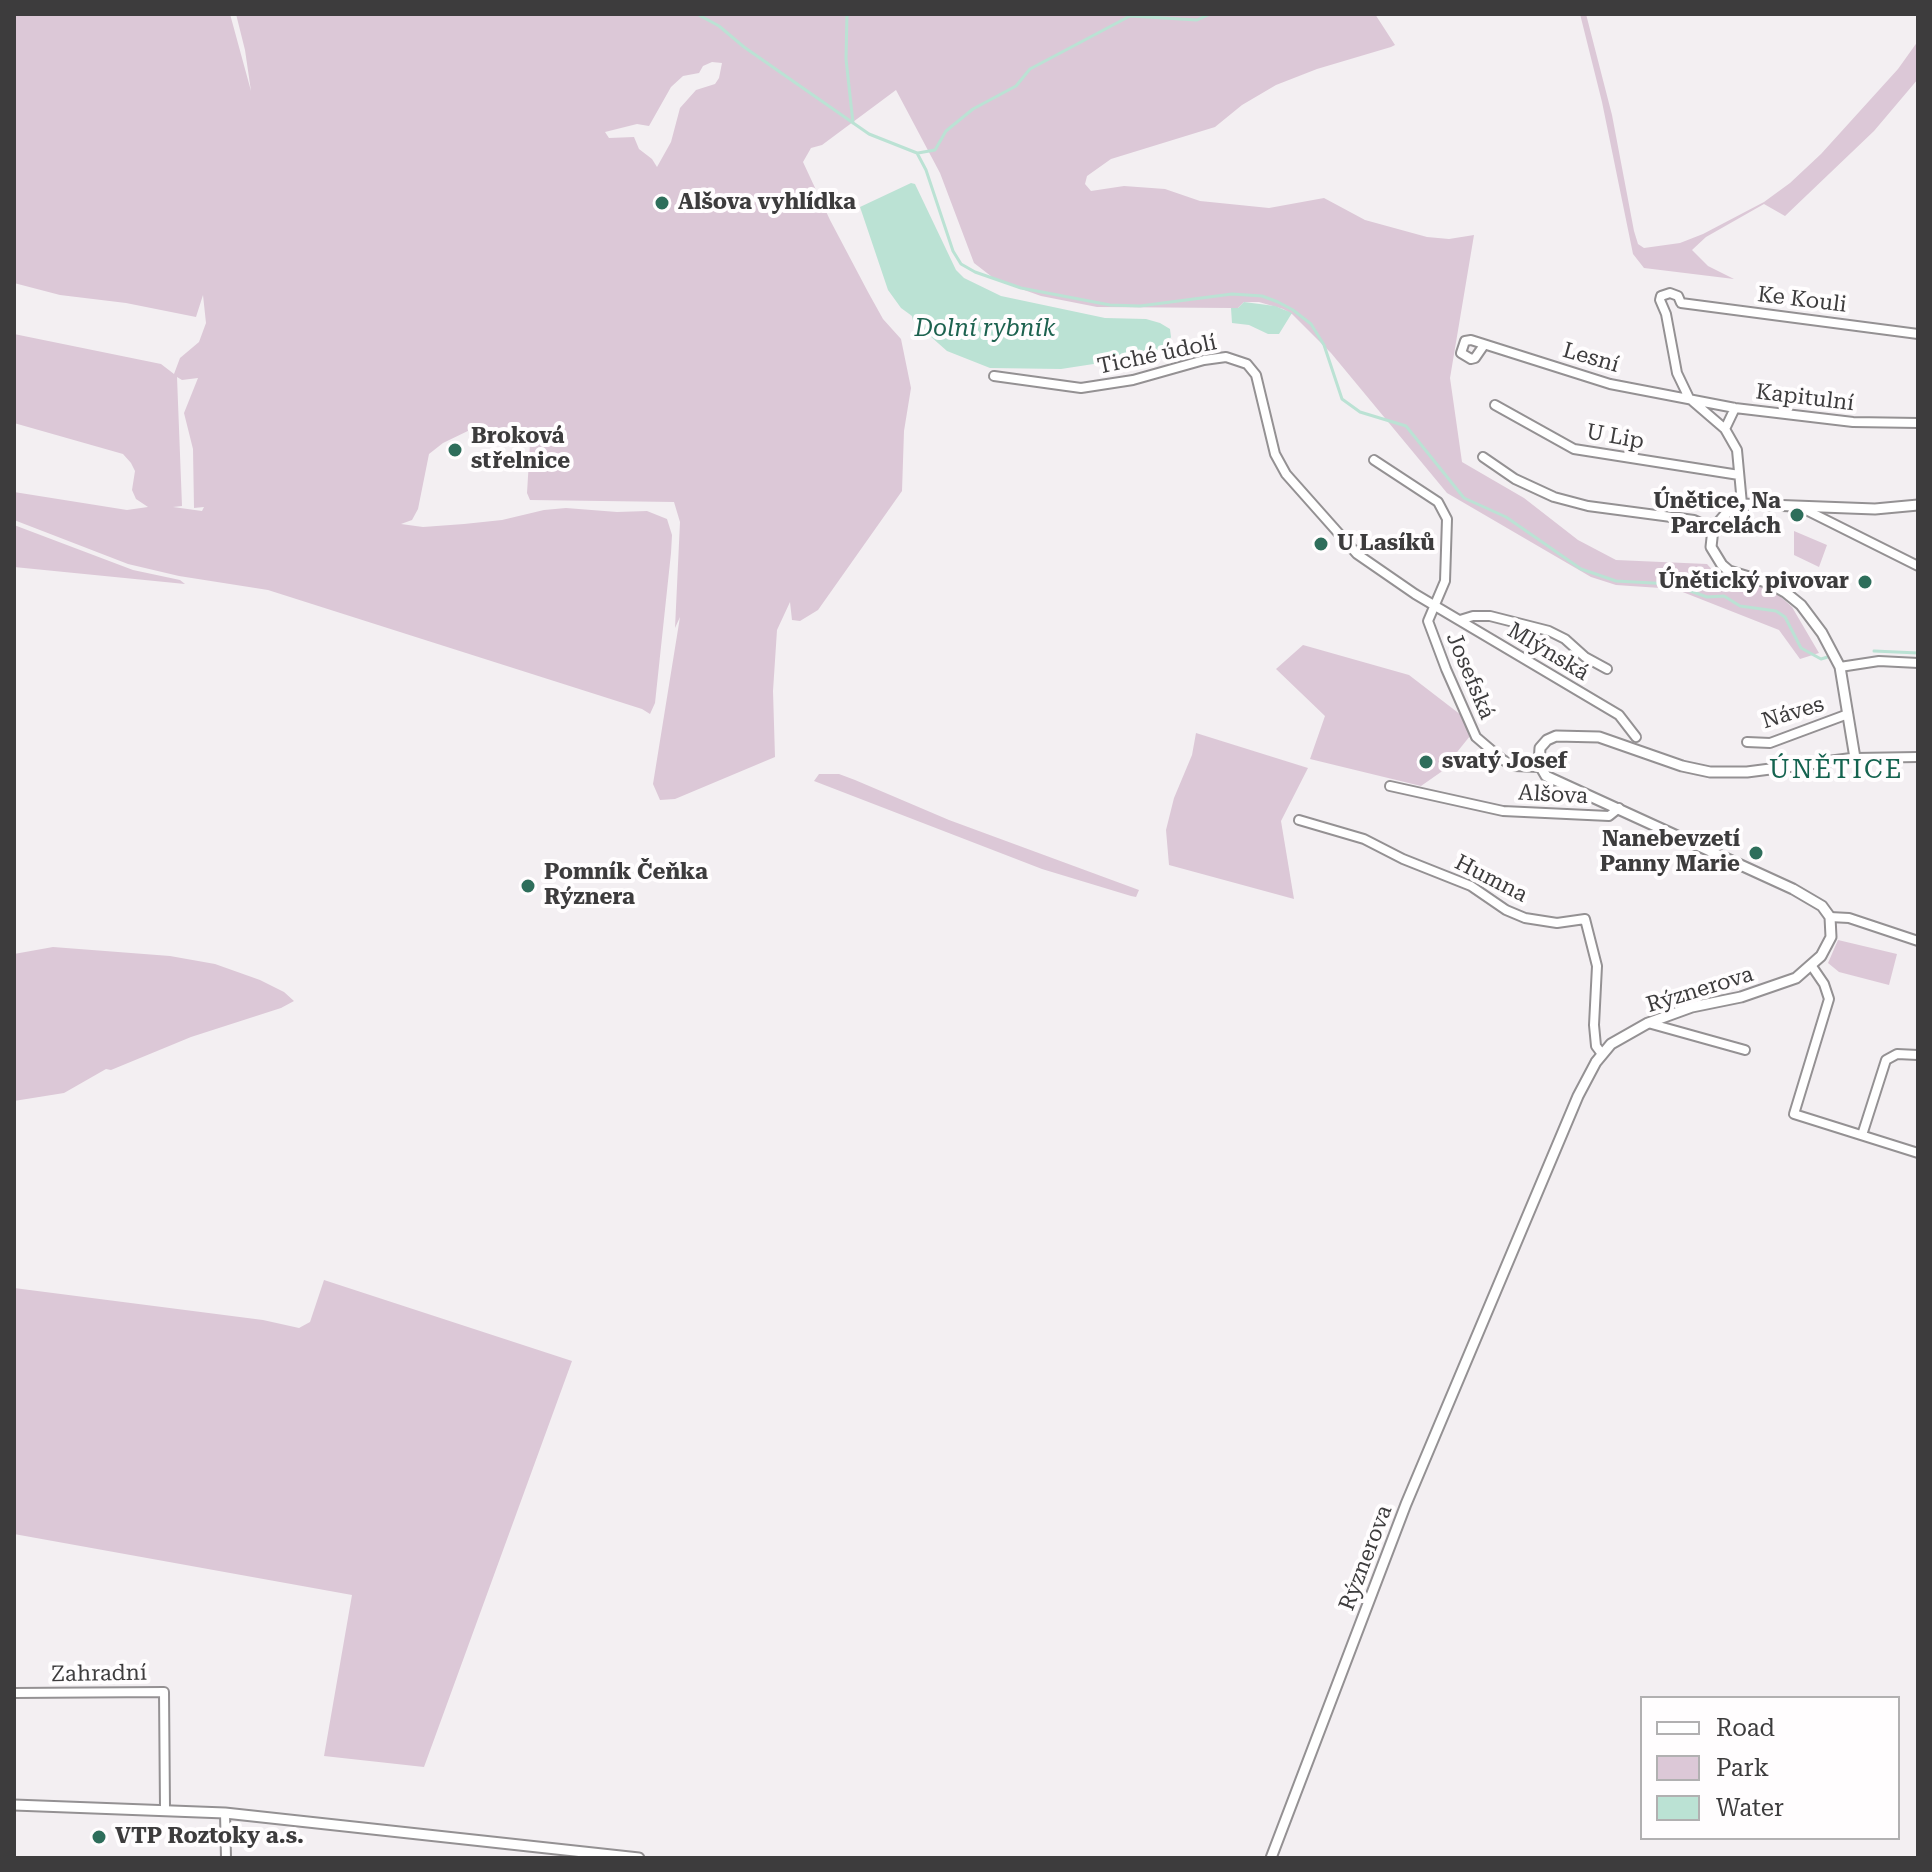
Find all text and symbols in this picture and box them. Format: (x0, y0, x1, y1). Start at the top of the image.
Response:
place label: Alšova vyhlídka (678, 190, 856, 216)
marker: Alšova vyhlídka (653, 194, 671, 212)
street label: Ke Kouli (1756, 281, 1848, 319)
water label: Dolní rybník (914, 315, 1056, 343)
street label: Tiché údolí (1095, 330, 1219, 380)
street label: Lesní (1560, 337, 1622, 379)
street label: Kapitulní (1754, 379, 1856, 417)
street label: U Lip (1584, 419, 1646, 455)
place label: Broková střelnice (471, 424, 570, 476)
marker: Broková střelnice (446, 441, 464, 459)
place label: Únětice, Na Parcelách (1653, 489, 1781, 540)
marker: Únětice, Na Parcelách (1788, 506, 1806, 524)
place label: U Lasíků (1337, 531, 1435, 557)
marker: U Lasíků (1312, 535, 1330, 553)
place label: Únětický pivovar (1658, 569, 1849, 595)
marker: Únětický pivovar (1856, 573, 1874, 591)
street label: Mlýnská (1502, 617, 1594, 687)
street label: Josefská (1440, 629, 1500, 723)
street label: Náves (1759, 691, 1827, 735)
place label: svatý Josef (1442, 749, 1567, 775)
marker: svatý Josef (1417, 753, 1435, 771)
district label: ÚNĚTICE (1769, 754, 1903, 786)
street label: Alšova (1517, 780, 1589, 810)
place label: Nanebevzetí Panny Marie (1600, 827, 1740, 878)
marker: Nanebevzetí Panny Marie (1747, 844, 1765, 862)
street label: Humna (1450, 850, 1532, 908)
place label: Pomník Čeňka Rýznera (544, 860, 708, 912)
marker: Pomník Čeňka Rýznera (519, 877, 537, 895)
street label: Rýznerova (1643, 961, 1757, 1019)
street label: Rýznerova (1334, 1502, 1398, 1614)
street label: Zahradní (51, 1660, 147, 1688)
legend (1640, 1696, 1900, 1840)
text: Road (1716, 1714, 1775, 1742)
text: Park (1716, 1754, 1769, 1782)
text: Water (1716, 1794, 1784, 1822)
place label: VTP Roztoky a.s. (115, 1824, 304, 1850)
marker: VTP Roztoky a.s. (90, 1828, 108, 1846)

